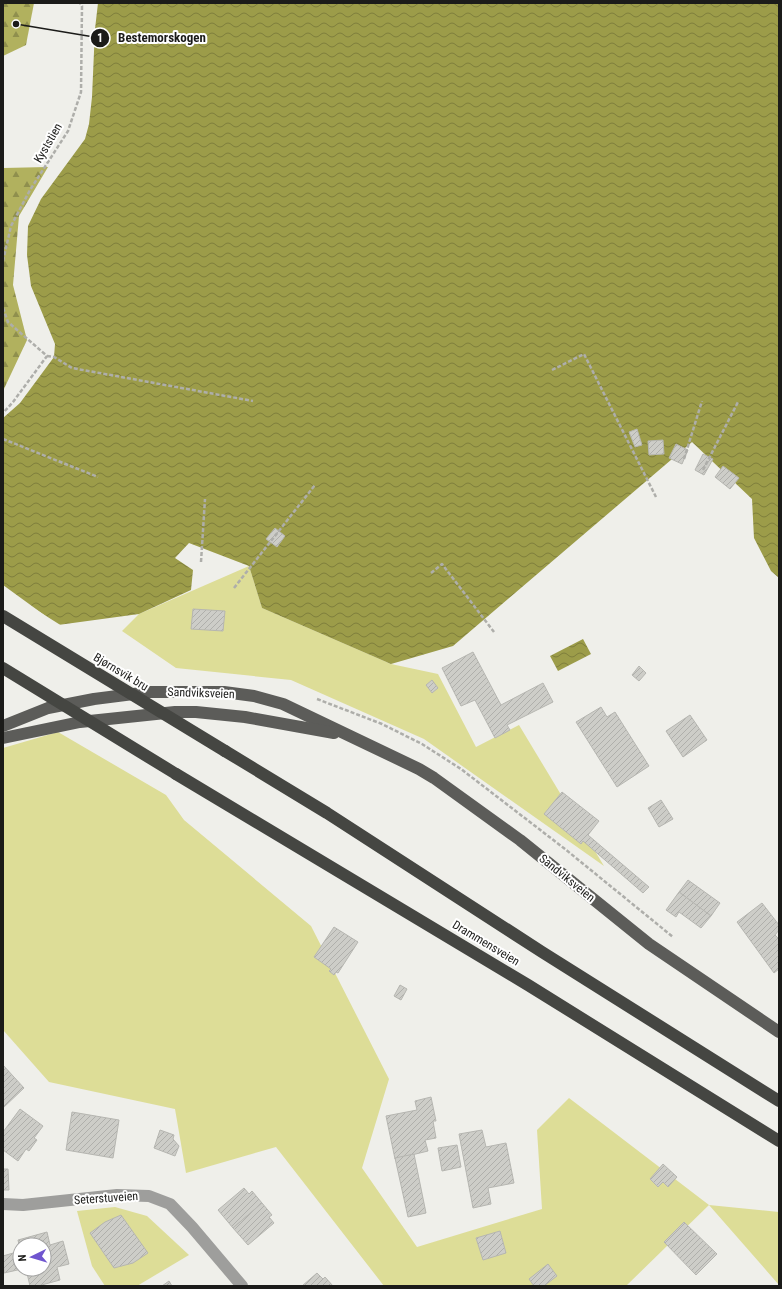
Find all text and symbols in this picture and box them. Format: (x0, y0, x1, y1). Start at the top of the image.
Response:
callout: Bestemorskogen (90, 25, 214, 50)
text: Bestemorskogen (118, 30, 206, 45)
text: 1 (97, 31, 103, 45)
street label: Kyststien (31, 120, 65, 165)
street label: Bjørnsvik bru (91, 650, 151, 694)
street label: Sandviksveien (167, 685, 235, 701)
street label: Sandviksveien (536, 851, 598, 905)
street label: Drammensveien (450, 917, 522, 969)
street label: Seterstuveien (73, 1189, 139, 1207)
north arrow (12, 1237, 52, 1277)
text: N (16, 1254, 29, 1262)

